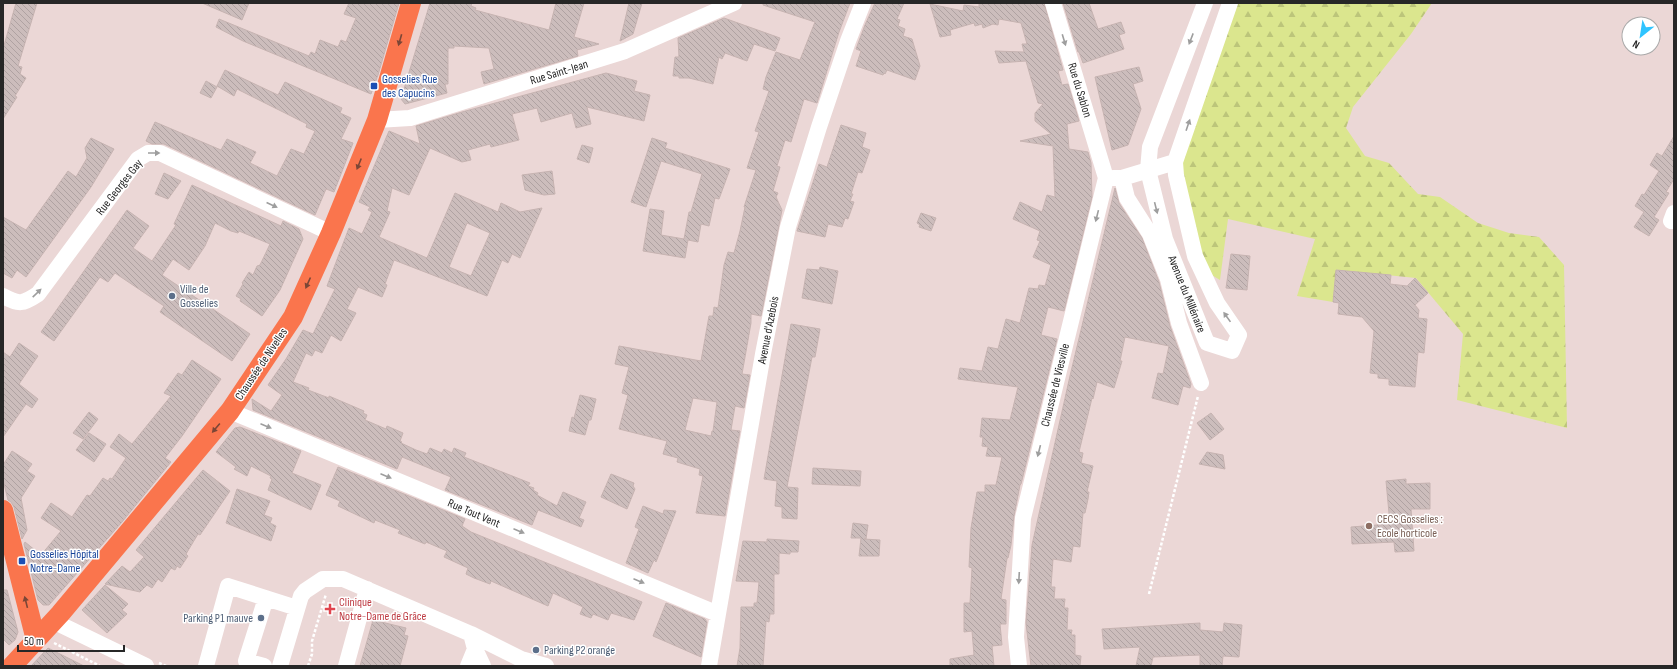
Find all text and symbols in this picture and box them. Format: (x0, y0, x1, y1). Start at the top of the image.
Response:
north arrow (1621, 16, 1661, 56)
one-way arrow (1188, 34, 1194, 46)
one-way arrow (397, 35, 403, 47)
one-way arrow (1061, 35, 1067, 47)
text: N (1630, 37, 1642, 51)
street label: Rue Saint-Jean (528, 57, 590, 88)
street label: Rue du Sablon (1064, 61, 1095, 119)
place label: Gosselies Rue des Capucins (382, 72, 438, 101)
marker: Gosselies Rue des Capucins (369, 81, 379, 91)
one-way arrow (1185, 118, 1191, 130)
one-way arrow (148, 150, 161, 156)
street label: Rue Georges Gay (93, 156, 146, 218)
one-way arrow (356, 158, 362, 170)
one-way arrow (267, 202, 278, 208)
one-way arrow (1154, 202, 1160, 214)
one-way arrow (1094, 210, 1100, 222)
street label: Avenue du Millénaire (1164, 252, 1209, 335)
one-way arrow (305, 277, 311, 289)
place label: Ville de Gosselies (180, 282, 218, 311)
one-way arrow (32, 288, 42, 298)
marker: Ville de Gosselies (167, 291, 177, 301)
street label: Avenue d'Azebois (754, 295, 782, 366)
one-way arrow (1223, 312, 1231, 322)
street label: Chaussée de Nivelles (232, 325, 291, 403)
street label: Chaussée de Viesville (1038, 342, 1073, 428)
one-way arrow (211, 422, 220, 433)
one-way arrow (260, 423, 271, 429)
one-way arrow (1036, 444, 1042, 457)
one-way arrow (380, 473, 391, 479)
street label: Rue Tout Vent (445, 496, 503, 531)
place label: CECS Gosselies : Ecole horticole (1377, 512, 1443, 541)
marker: CECS Gosselies : Ecole horticole (1364, 521, 1374, 531)
one-way arrow (513, 529, 525, 535)
place label: Gosselies Hôpital Notre-Dame (30, 547, 99, 576)
marker: Gosselies Hôpital Notre-Dame (17, 556, 27, 566)
one-way arrow (1016, 572, 1023, 584)
one-way arrow (633, 579, 645, 585)
place label: Clinique Notre-Dame de Grâce (339, 595, 427, 624)
one-way arrow (23, 596, 29, 608)
marker: Clinique Notre-Dame de Grâce (324, 603, 336, 615)
place label: Parking P1 mauve (183, 611, 253, 626)
marker: Parking P1 mauve (256, 613, 266, 623)
scale bar (18, 627, 124, 653)
text: 50 m (24, 634, 44, 649)
place label: Parking P2 orange (544, 643, 615, 658)
marker: Parking P2 orange (531, 645, 541, 655)

